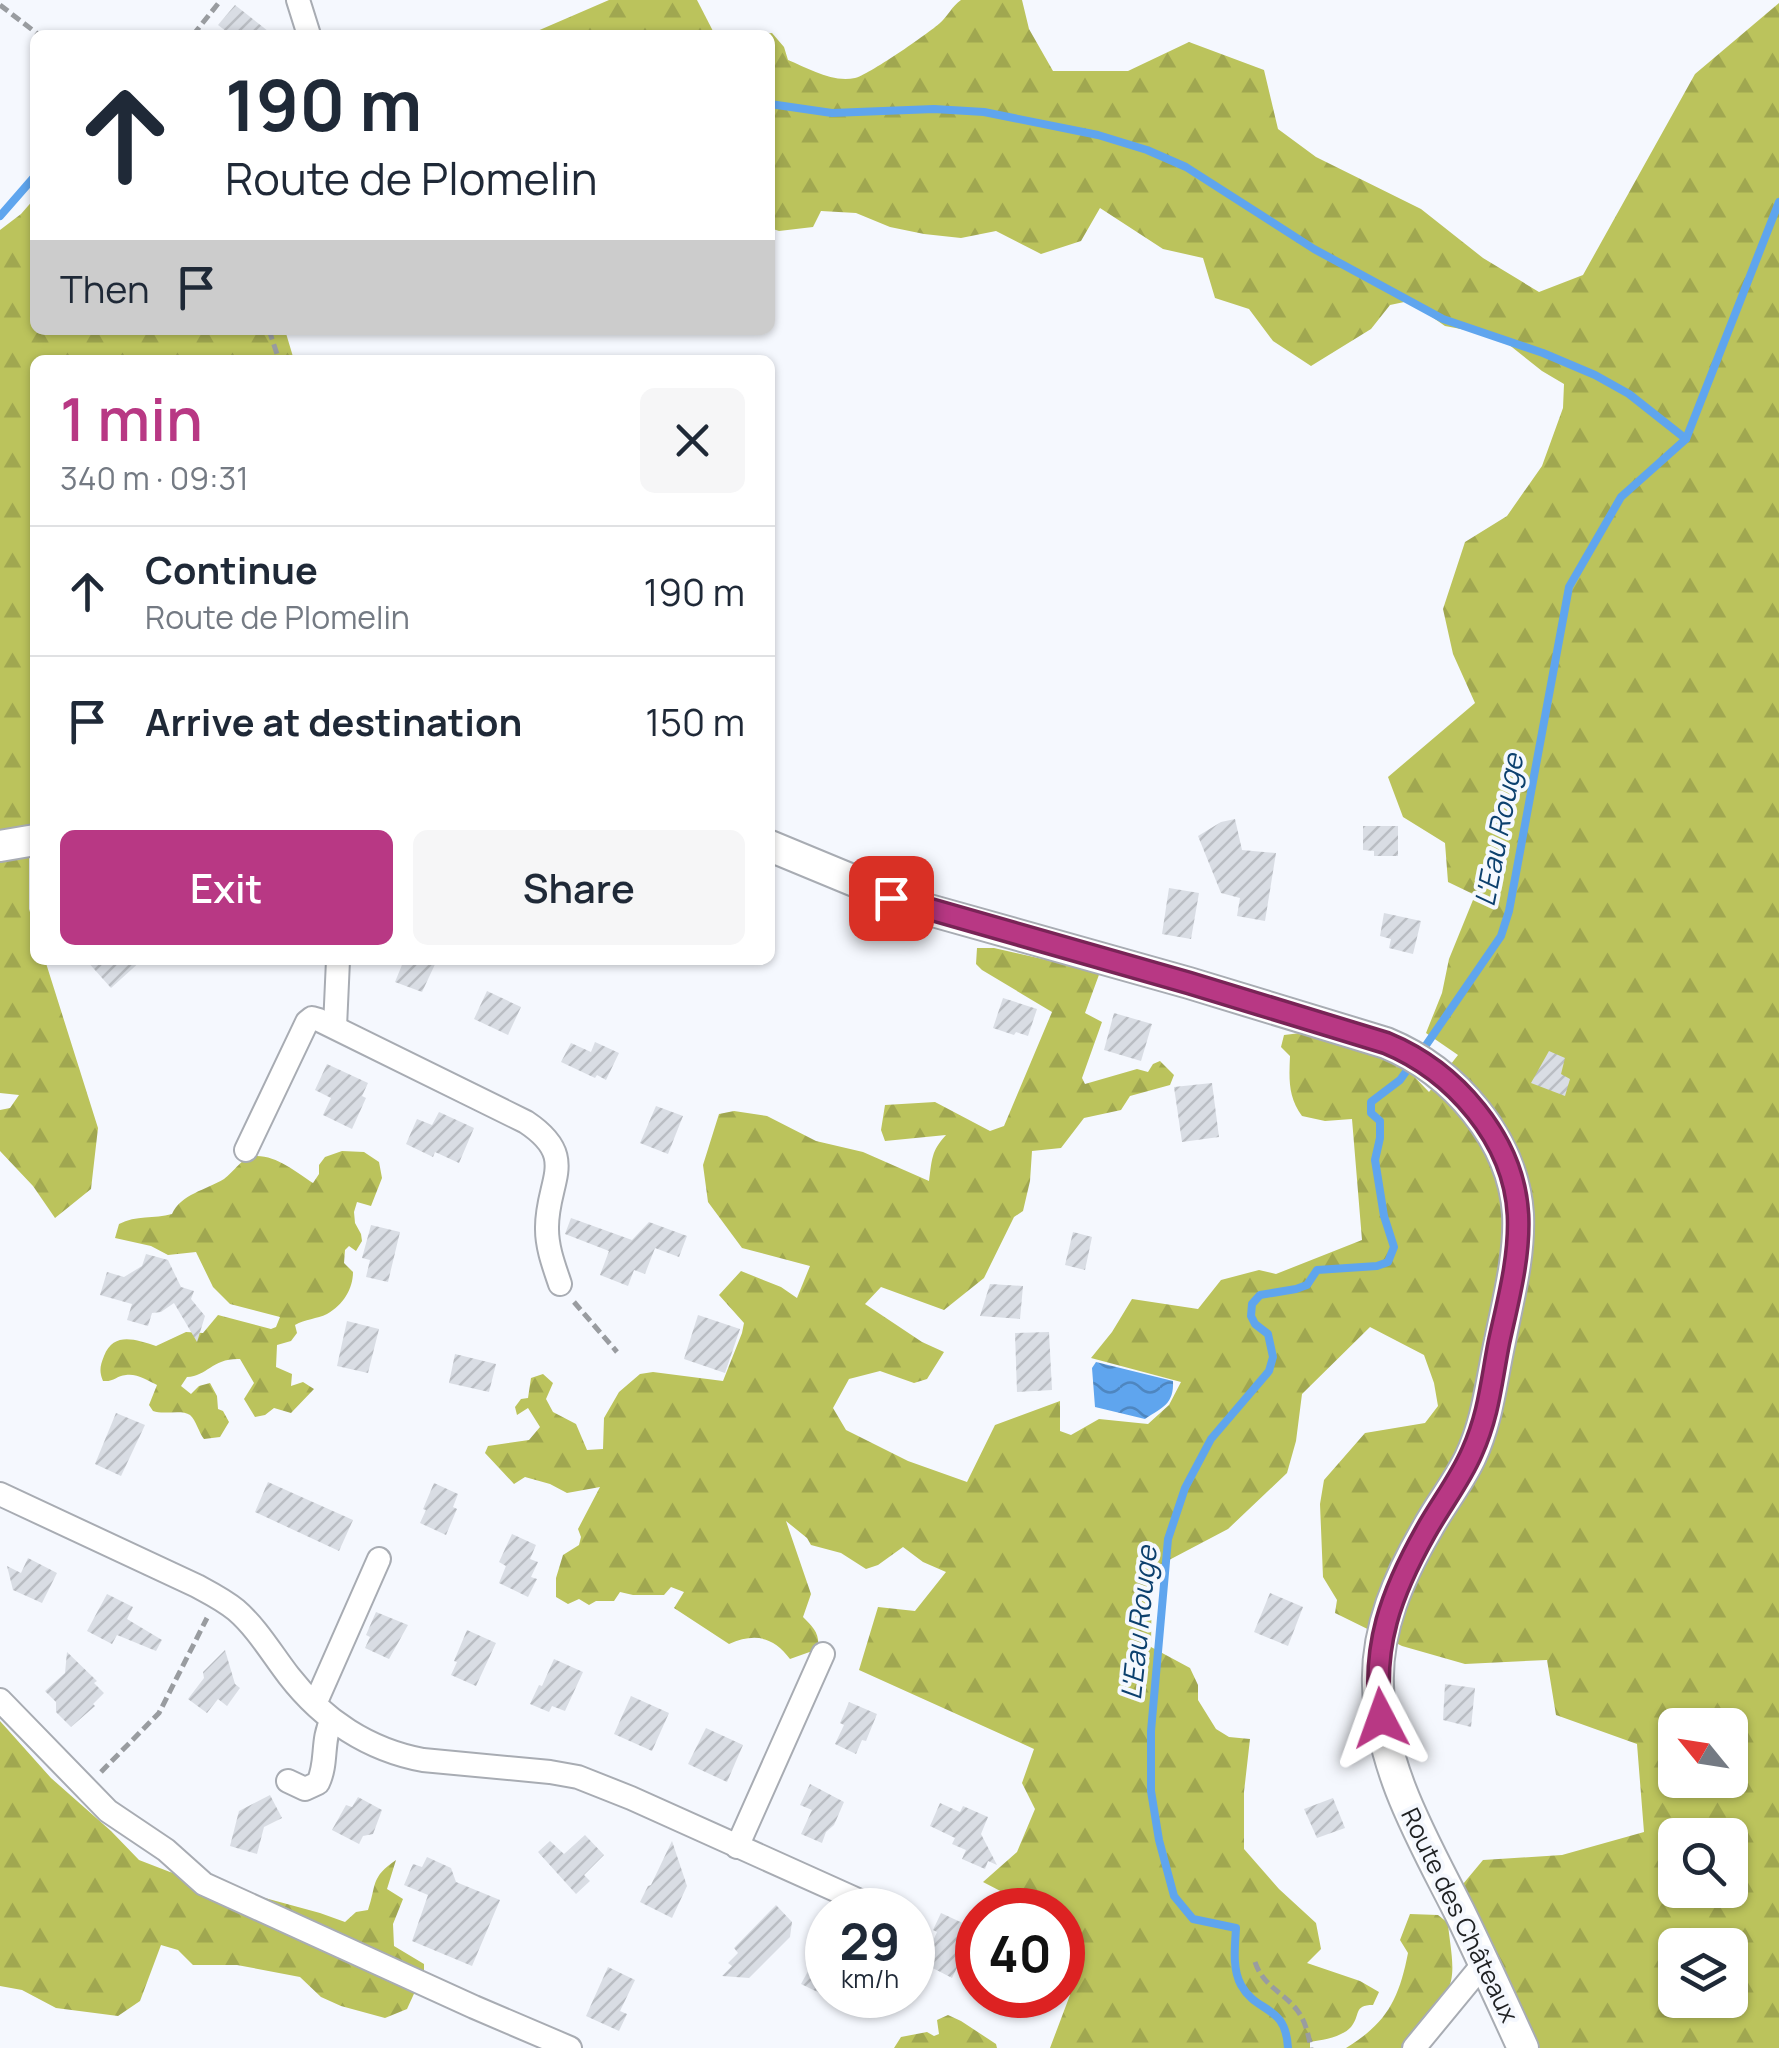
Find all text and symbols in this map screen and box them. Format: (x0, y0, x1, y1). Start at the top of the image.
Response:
text: 190 m (225, 56, 422, 152)
icon: ahead (60, 70, 190, 200)
text: Route de Plomelin (225, 147, 597, 209)
icon: arrive (169, 260, 224, 315)
text: Then (60, 262, 149, 314)
text: 1 min (60, 377, 203, 459)
button: close (640, 388, 745, 493)
text: 340 m · 09:31 (60, 456, 249, 500)
text: Continue (145, 543, 318, 595)
icon: ahead (60, 564, 115, 619)
text: 190 m (644, 565, 745, 617)
text: Route de Plomelin (145, 595, 410, 639)
icon: arrive (60, 694, 115, 749)
text: Arrive at destination (145, 695, 522, 747)
text: 150 m (645, 695, 745, 747)
water label: L'Eau Rouge (1465, 749, 1532, 909)
button: Exit (60, 830, 393, 945)
button: Share (413, 830, 745, 945)
pin (849, 856, 934, 941)
icon: arrive (864, 871, 919, 926)
water label: L'Eau Rouge (1111, 1542, 1165, 1702)
position arrow (1329, 1666, 1433, 1770)
north arrow (1658, 1708, 1748, 1798)
map controls (1658, 1708, 1748, 2018)
street label: Route des Châteaux (1393, 1802, 1528, 2028)
button: search (1658, 1818, 1748, 1908)
speed limit sign: 40 (955, 1888, 1085, 2018)
text: 29 (840, 1907, 900, 1975)
button: layers (1658, 1928, 1748, 2018)
text: km/h (841, 1961, 899, 1996)

